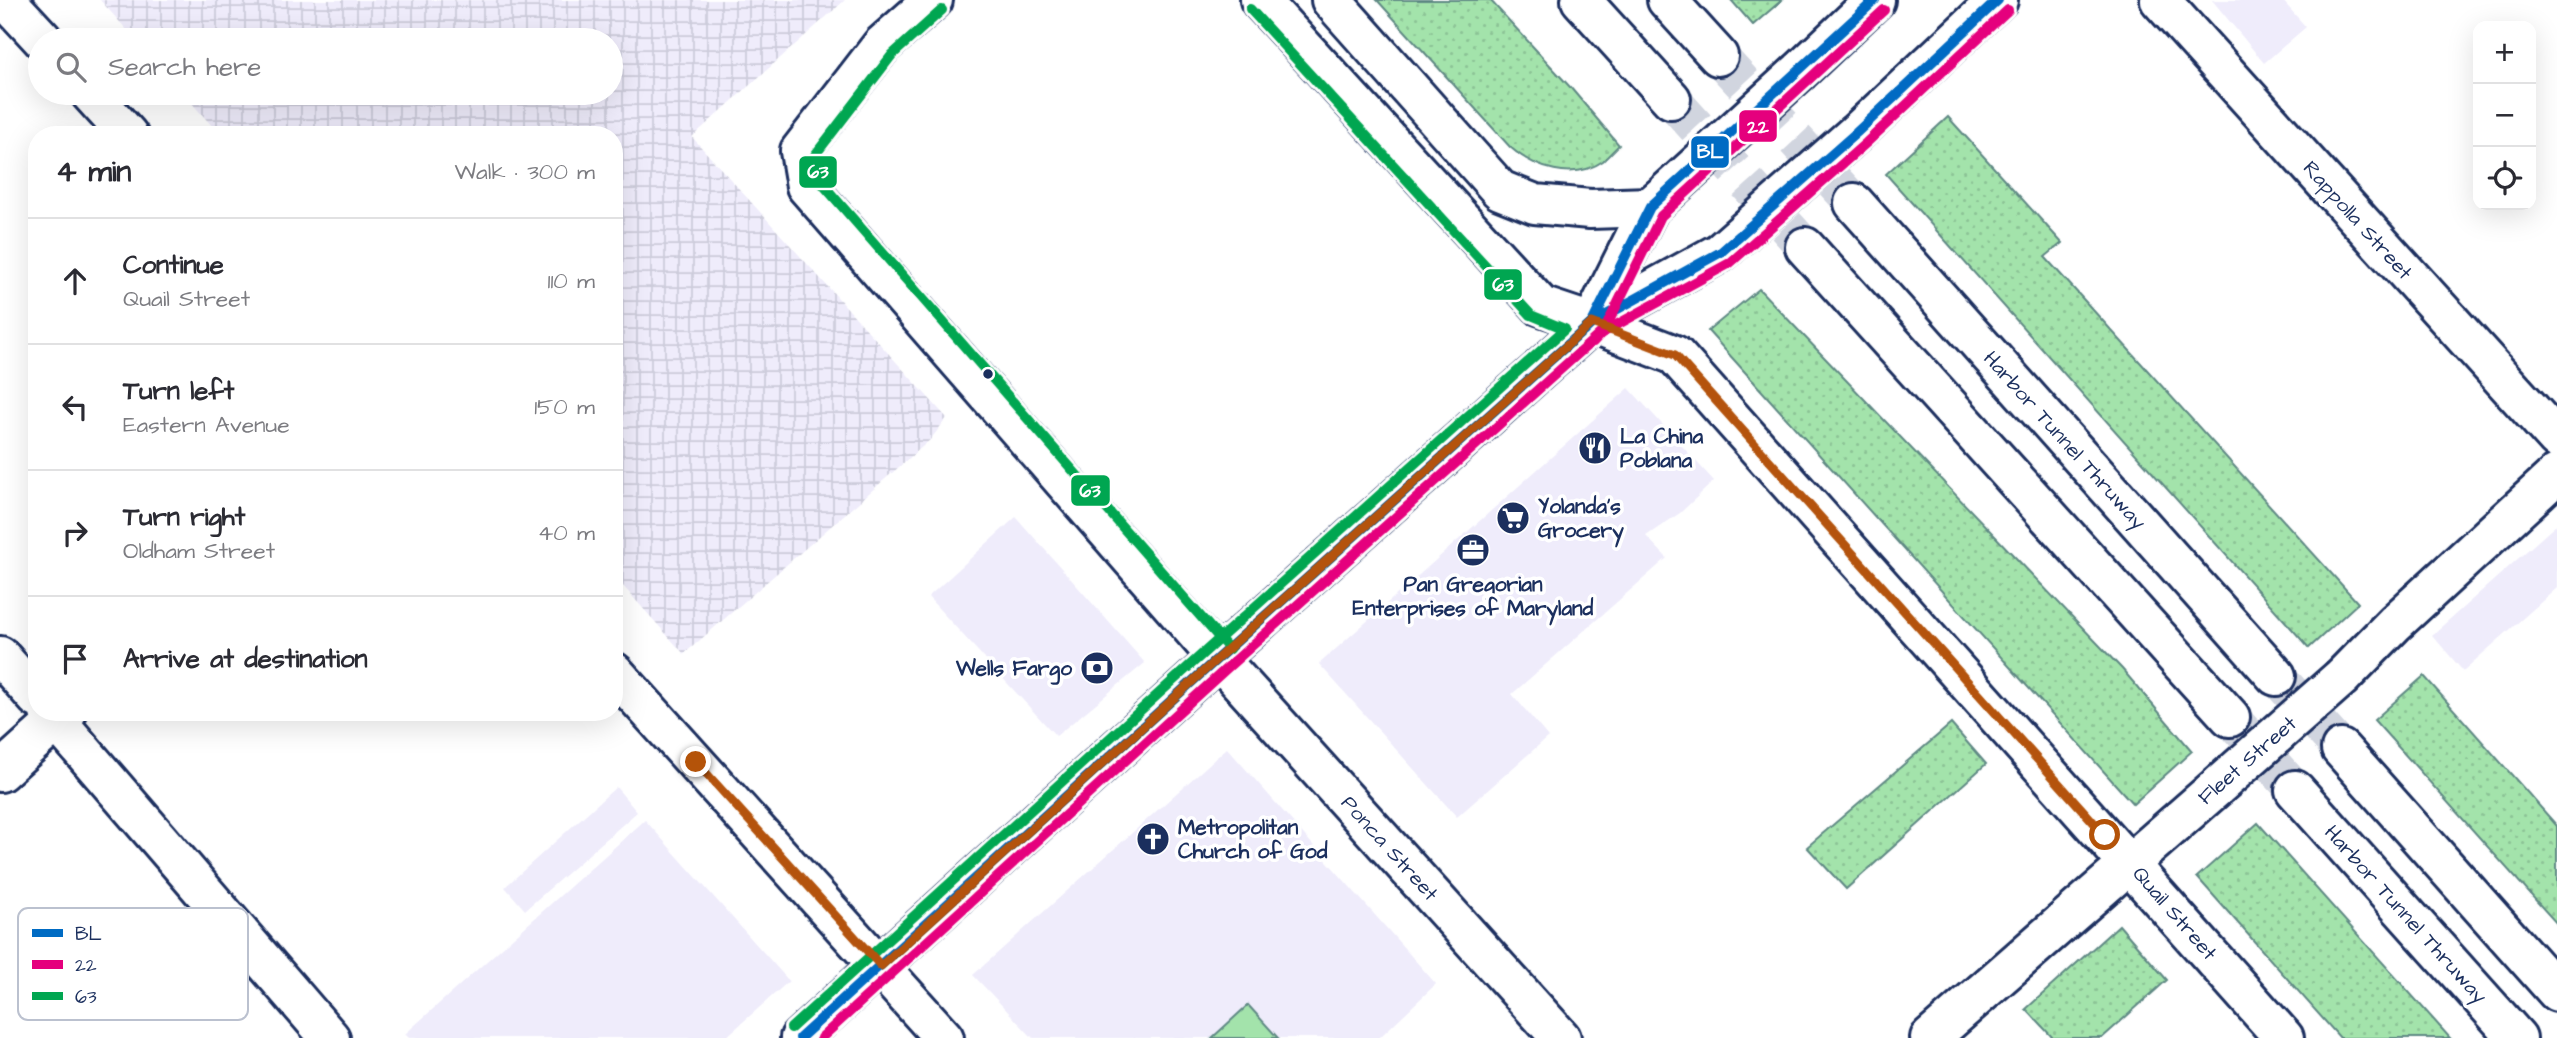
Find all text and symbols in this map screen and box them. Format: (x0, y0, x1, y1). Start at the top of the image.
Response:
map controls (2473, 21, 2536, 210)
button: + (2473, 21, 2536, 84)
search box (28, 28, 623, 105)
icon: search (52, 48, 90, 86)
text: Search here (108, 49, 261, 85)
button: − (2473, 84, 2536, 147)
line badge: 22 (1738, 109, 1778, 143)
text: 22 (1746, 114, 1769, 141)
line badge: BL (1690, 135, 1730, 169)
text: BL (1697, 139, 1724, 166)
button: locate (2473, 147, 2536, 210)
text: 4 min (56, 151, 131, 193)
street label: Rappolla Street (2295, 154, 2419, 287)
line badge: 63 (798, 155, 838, 189)
text: Walk · 300 m (454, 156, 595, 188)
text: 63 (807, 159, 829, 186)
text: Continue (123, 247, 224, 283)
icon: ahead (56, 262, 94, 300)
text: 110 m (547, 265, 595, 297)
line badge: 63 (1483, 268, 1523, 301)
text: 63 (1492, 272, 1514, 299)
text: Quail Street (123, 283, 250, 315)
street label: Harbor Tunnel Thruway (1975, 345, 2153, 538)
unlabelled marker (981, 367, 995, 381)
text: Turn left (123, 373, 234, 409)
icon: left (56, 388, 94, 426)
text: 150 m (534, 391, 595, 423)
text: Eastern Avenue (123, 409, 290, 441)
place label: La China Poblana (1620, 422, 1704, 475)
restaurant icon: La China Poblana (1576, 429, 1614, 467)
line badge: 63 (1070, 474, 1111, 507)
text: 63 (1079, 478, 1101, 505)
place label: Yolanda's Grocery (1538, 492, 1624, 548)
text: Turn right (123, 499, 245, 535)
supermarket icon: Yolanda's Grocery (1494, 499, 1532, 537)
icon: right (56, 514, 94, 552)
text: 40 m (538, 517, 595, 549)
office icon: Pan Gregorian Enterprises of Maryland (1454, 531, 1492, 569)
text: Oldham Street (123, 535, 275, 567)
place label: Pan Gregorian Enterprises of Maryland (1353, 570, 1594, 626)
icon: arrive (56, 640, 94, 678)
text: Arrive at destination (123, 641, 368, 677)
bank icon: Wells Fargo (1078, 649, 1116, 687)
place label: Wells Fargo (955, 654, 1072, 685)
street label: Fleet Street (2192, 709, 2303, 811)
route end (680, 746, 711, 777)
street label: Ponca Street (1334, 789, 1445, 908)
place label: Metropolitan Church of God (1178, 813, 1328, 866)
route start (2089, 819, 2120, 850)
street label: Harbor Tunnel Thruway (2316, 819, 2494, 1012)
church icon: Metropolitan Church of God (1134, 820, 1172, 858)
street label: Quail Street (2126, 860, 2224, 967)
legend (18, 908, 248, 1020)
text: BL (75, 921, 102, 948)
text: 22 (75, 952, 97, 979)
text: 63 (75, 984, 97, 1011)

